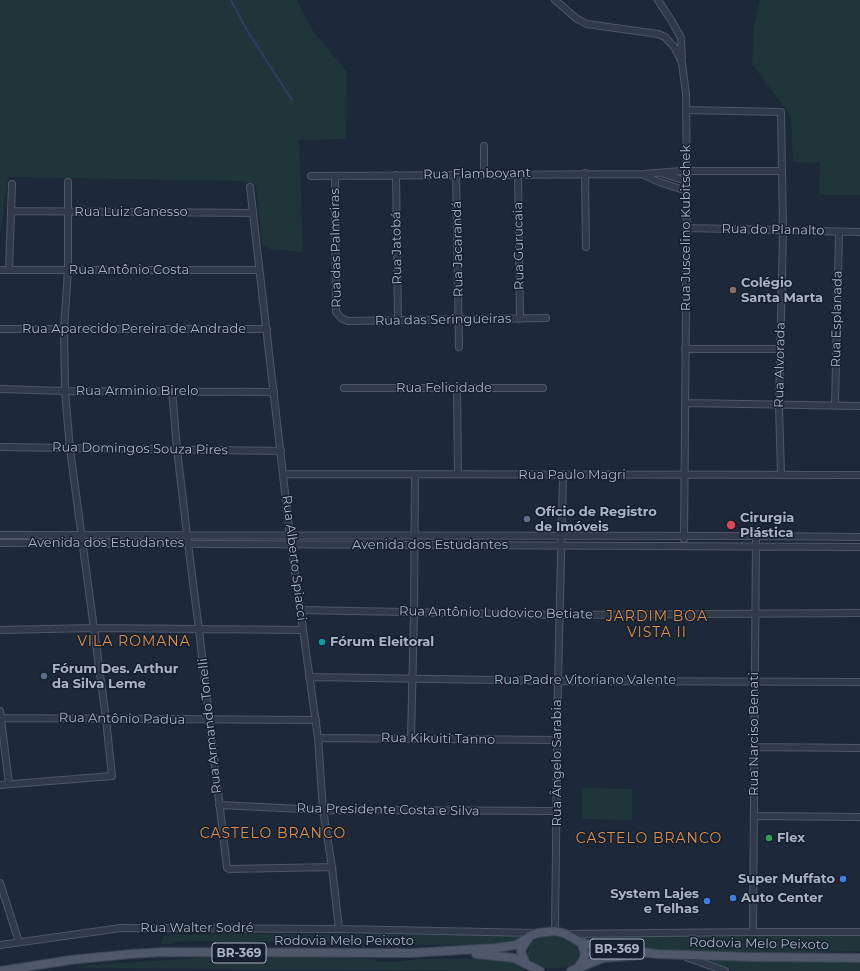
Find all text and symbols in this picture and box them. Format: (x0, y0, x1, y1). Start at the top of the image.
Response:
street label: Rua Juscelino Kubitschek (678, 145, 694, 311)
street label: Rua Flamboyant (423, 165, 531, 183)
street label: Rua das Palmeiras (327, 188, 345, 308)
street label: Rua Jacarandá (449, 201, 467, 297)
street label: Rua Gurucaia (510, 202, 528, 290)
street label: Rua Luiz Canesso (74, 204, 188, 220)
street label: Rua Jatobá (389, 211, 405, 285)
street label: Rua do Planalto (721, 221, 825, 239)
street label: Rua Antônio Costa (69, 262, 189, 278)
street label: Rua Esplanada (828, 270, 846, 368)
place label: Colégio Santa Marta (741, 275, 823, 306)
marker: Colégio Santa Marta (728, 285, 738, 295)
street label: Rua das Seringueiras (375, 311, 511, 329)
street label: Rua Aparecido Pereira de Andrade (22, 321, 246, 337)
street label: Rua Alvorada (771, 322, 789, 408)
street label: Rua Felicidade (396, 380, 492, 396)
street label: Rua Arminio Birelo (76, 383, 198, 399)
street label: Rua Domingos Souza Pires (52, 440, 228, 458)
street label: Rua Paulo Magri (518, 467, 626, 483)
street label: Rua Alberto Spiacci (279, 494, 309, 622)
place label: Ofício de Registro de Imóveis (535, 504, 657, 535)
place label: Cirurgia Plástica (740, 510, 794, 541)
marker: Ofício de Registro de Imóveis (522, 514, 532, 524)
marker: Cirurgia Plástica (725, 519, 737, 531)
street label: Avenida dos Estudantes (28, 535, 184, 551)
street label: Avenida dos Estudantes (352, 537, 508, 553)
street label: Rua Antônio Ludovico Betiate (399, 604, 593, 622)
district label: JARDIM BOA VISTA II (606, 609, 708, 642)
district label: VILA ROMANA (77, 634, 191, 650)
place label: Fórum Eleitoral (330, 634, 434, 650)
marker: Fórum Eleitoral (317, 637, 327, 647)
street label: Rua Armando Tonelli (195, 657, 225, 795)
place label: Fórum Des. Arthur da Silva Leme (52, 661, 178, 692)
marker: Fórum Des. Arthur da Silva Leme (39, 671, 49, 681)
street label: Rua Padre Vitoriano Valente (494, 672, 676, 688)
street label: Rua Narciso Benati (746, 672, 762, 796)
street label: Rua Ângelo Sarabia (549, 699, 565, 827)
street label: Rua Antônio Padua (59, 710, 185, 728)
street label: Rua Kikuiti Tanno (381, 730, 495, 748)
street label: Rua Presidente Costa e Silva (296, 801, 480, 819)
district label: CASTELO BRANCO (200, 826, 346, 842)
place label: Flex (777, 830, 805, 846)
district label: CASTELO BRANCO (576, 831, 722, 847)
marker: Flex (764, 833, 774, 843)
place label: Super Muffato (738, 871, 835, 887)
marker: Super Muffato (838, 874, 848, 884)
place label: System Lajes e Telhas (610, 886, 699, 917)
place label: Auto Center (741, 890, 823, 906)
marker: Auto Center (728, 893, 738, 903)
marker: System Lajes e Telhas (702, 896, 712, 906)
street label: Rua Walter Sodré (140, 920, 254, 936)
street label: Rodovia Melo Peixoto (274, 933, 414, 949)
street label: Rodovia Melo Peixoto (689, 935, 829, 953)
road number: BR-369 (590, 939, 644, 959)
road number: BR-369 (212, 943, 266, 963)

